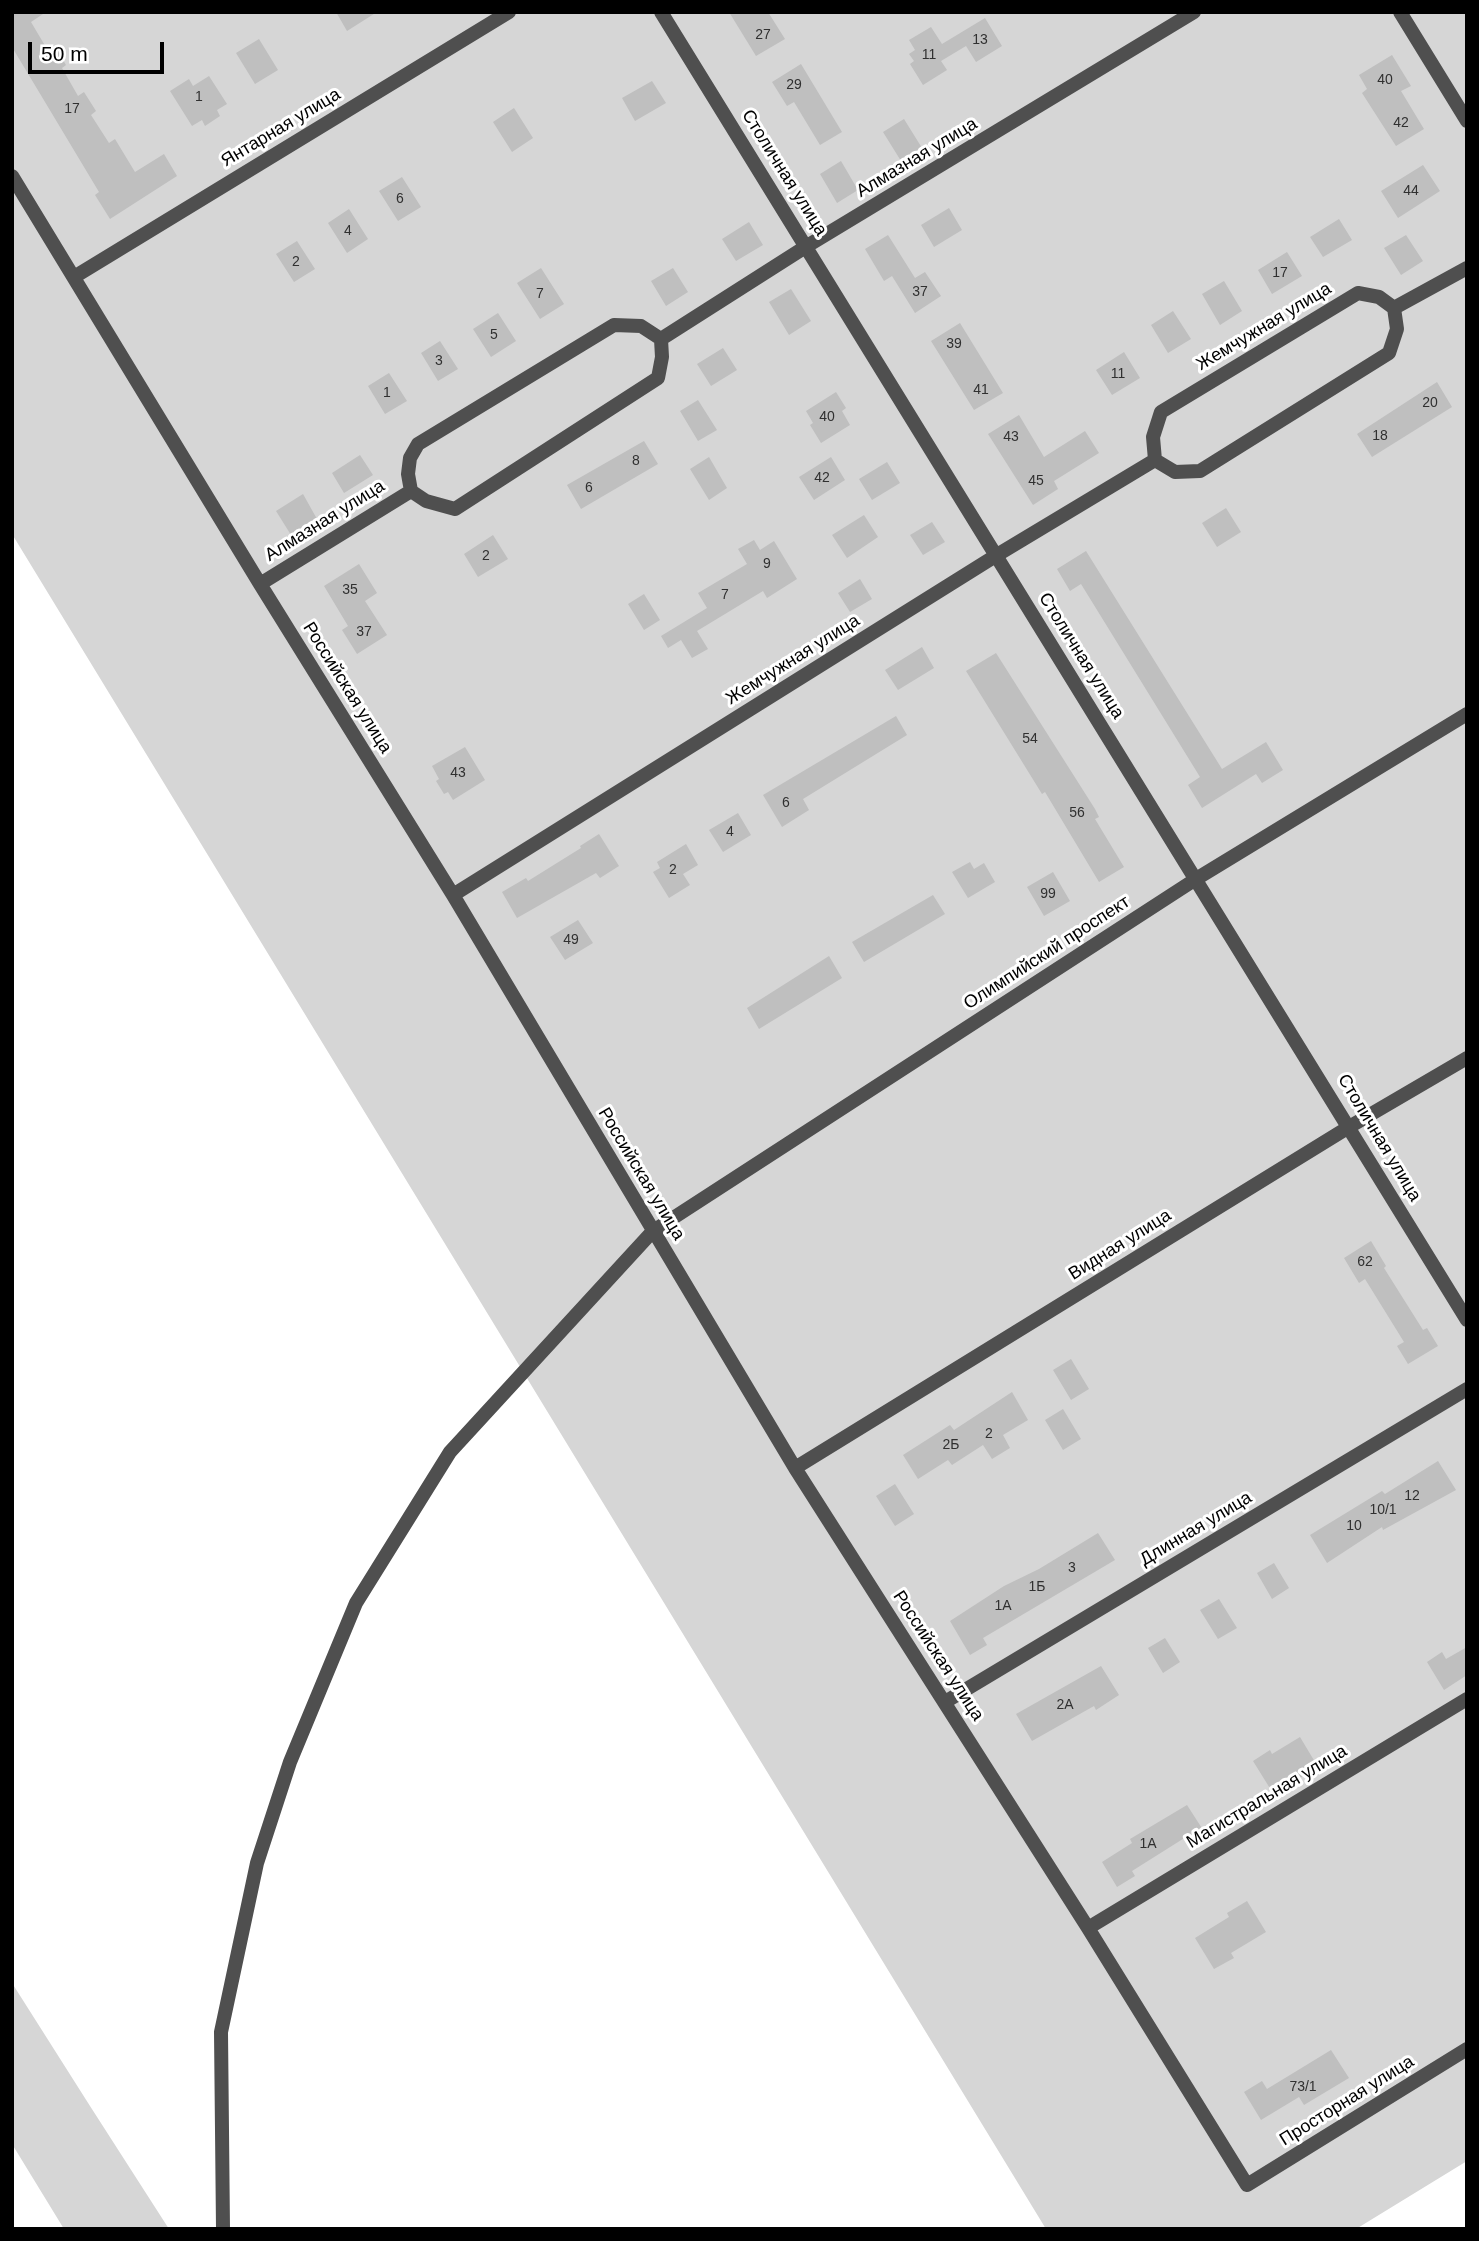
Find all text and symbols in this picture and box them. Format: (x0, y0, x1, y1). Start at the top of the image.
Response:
house number: 27 (755, 27, 771, 43)
scale bar (32, 28, 168, 72)
house number: 13 (972, 32, 988, 48)
text: 50 m (41, 42, 88, 65)
house number: 11 (922, 47, 936, 63)
house number: 40 (1377, 72, 1393, 88)
house number: 29 (786, 77, 802, 93)
street label: Янтарная улица (217, 84, 345, 172)
house number: 1 (195, 89, 203, 105)
house number: 17 (64, 101, 80, 117)
street label: Столичная улица (736, 106, 832, 240)
street label: Алмазная улица (853, 113, 981, 203)
house number: 42 (1393, 115, 1409, 131)
house number: 44 (1403, 183, 1419, 199)
house number: 6 (396, 191, 404, 207)
house number: 4 (344, 223, 352, 239)
house number: 2 (292, 254, 300, 270)
house number: 17 (1272, 265, 1288, 281)
street label: Жемчужная улица (1193, 278, 1335, 376)
house number: 37 (912, 284, 928, 300)
house number: 7 (536, 286, 544, 302)
house number: 5 (490, 327, 498, 343)
house number: 39 (946, 336, 962, 352)
house number: 3 (435, 353, 443, 369)
house number: 11 (1111, 366, 1125, 382)
house number: 41 (973, 382, 989, 398)
house number: 1 (383, 385, 391, 401)
house number: 20 (1422, 395, 1438, 411)
house number: 40 (819, 409, 835, 425)
house number: 18 (1372, 428, 1388, 444)
house number: 43 (1003, 429, 1019, 445)
house number: 8 (632, 453, 640, 469)
house number: 42 (814, 470, 830, 486)
house number: 45 (1028, 473, 1044, 489)
street label: Алмазная улица (261, 476, 389, 566)
house number: 6 (585, 480, 593, 496)
house number: 2 (482, 548, 490, 564)
house number: 9 (763, 556, 771, 572)
house number: 35 (342, 582, 358, 598)
house number: 7 (721, 587, 729, 603)
street label: Столичная улица (1033, 589, 1129, 723)
street label: Жемчужная улица (722, 610, 864, 710)
street label: Российская улица (298, 618, 396, 758)
house number: 37 (356, 624, 372, 640)
house number: 54 (1022, 731, 1038, 747)
house number: 43 (450, 765, 466, 781)
house number: 6 (782, 795, 790, 811)
house number: 56 (1069, 805, 1085, 821)
house number: 4 (726, 824, 734, 840)
house number: 2 (669, 862, 677, 878)
house number: 99 (1040, 886, 1056, 902)
street label: Олимпийский проспект (960, 891, 1134, 1015)
house number: 49 (563, 932, 579, 948)
street label: Столичная улица (1332, 1070, 1426, 1206)
street label: Российская улица (593, 1104, 689, 1244)
street label: Видная улица (1065, 1205, 1175, 1285)
house number: 62 (1357, 1254, 1373, 1270)
house number: 2 (985, 1426, 993, 1442)
house number: 2Б (943, 1437, 959, 1453)
street label: Длинная улица (1136, 1487, 1256, 1571)
house number: 12 (1404, 1488, 1420, 1504)
house number: 10/1 (1369, 1502, 1397, 1518)
house number: 10 (1346, 1518, 1362, 1534)
house number: 3 (1068, 1560, 1076, 1576)
house number: 1Б (1029, 1579, 1045, 1595)
street label: Российская улица (888, 1587, 988, 1725)
house number: 1А (994, 1598, 1012, 1614)
house number: 2А (1056, 1697, 1074, 1713)
street label: Магистральная улица (1183, 1741, 1351, 1853)
house number: 1А (1139, 1836, 1157, 1852)
street label: Просторная улица (1276, 2051, 1418, 2151)
house number: 73/1 (1289, 2079, 1317, 2095)

